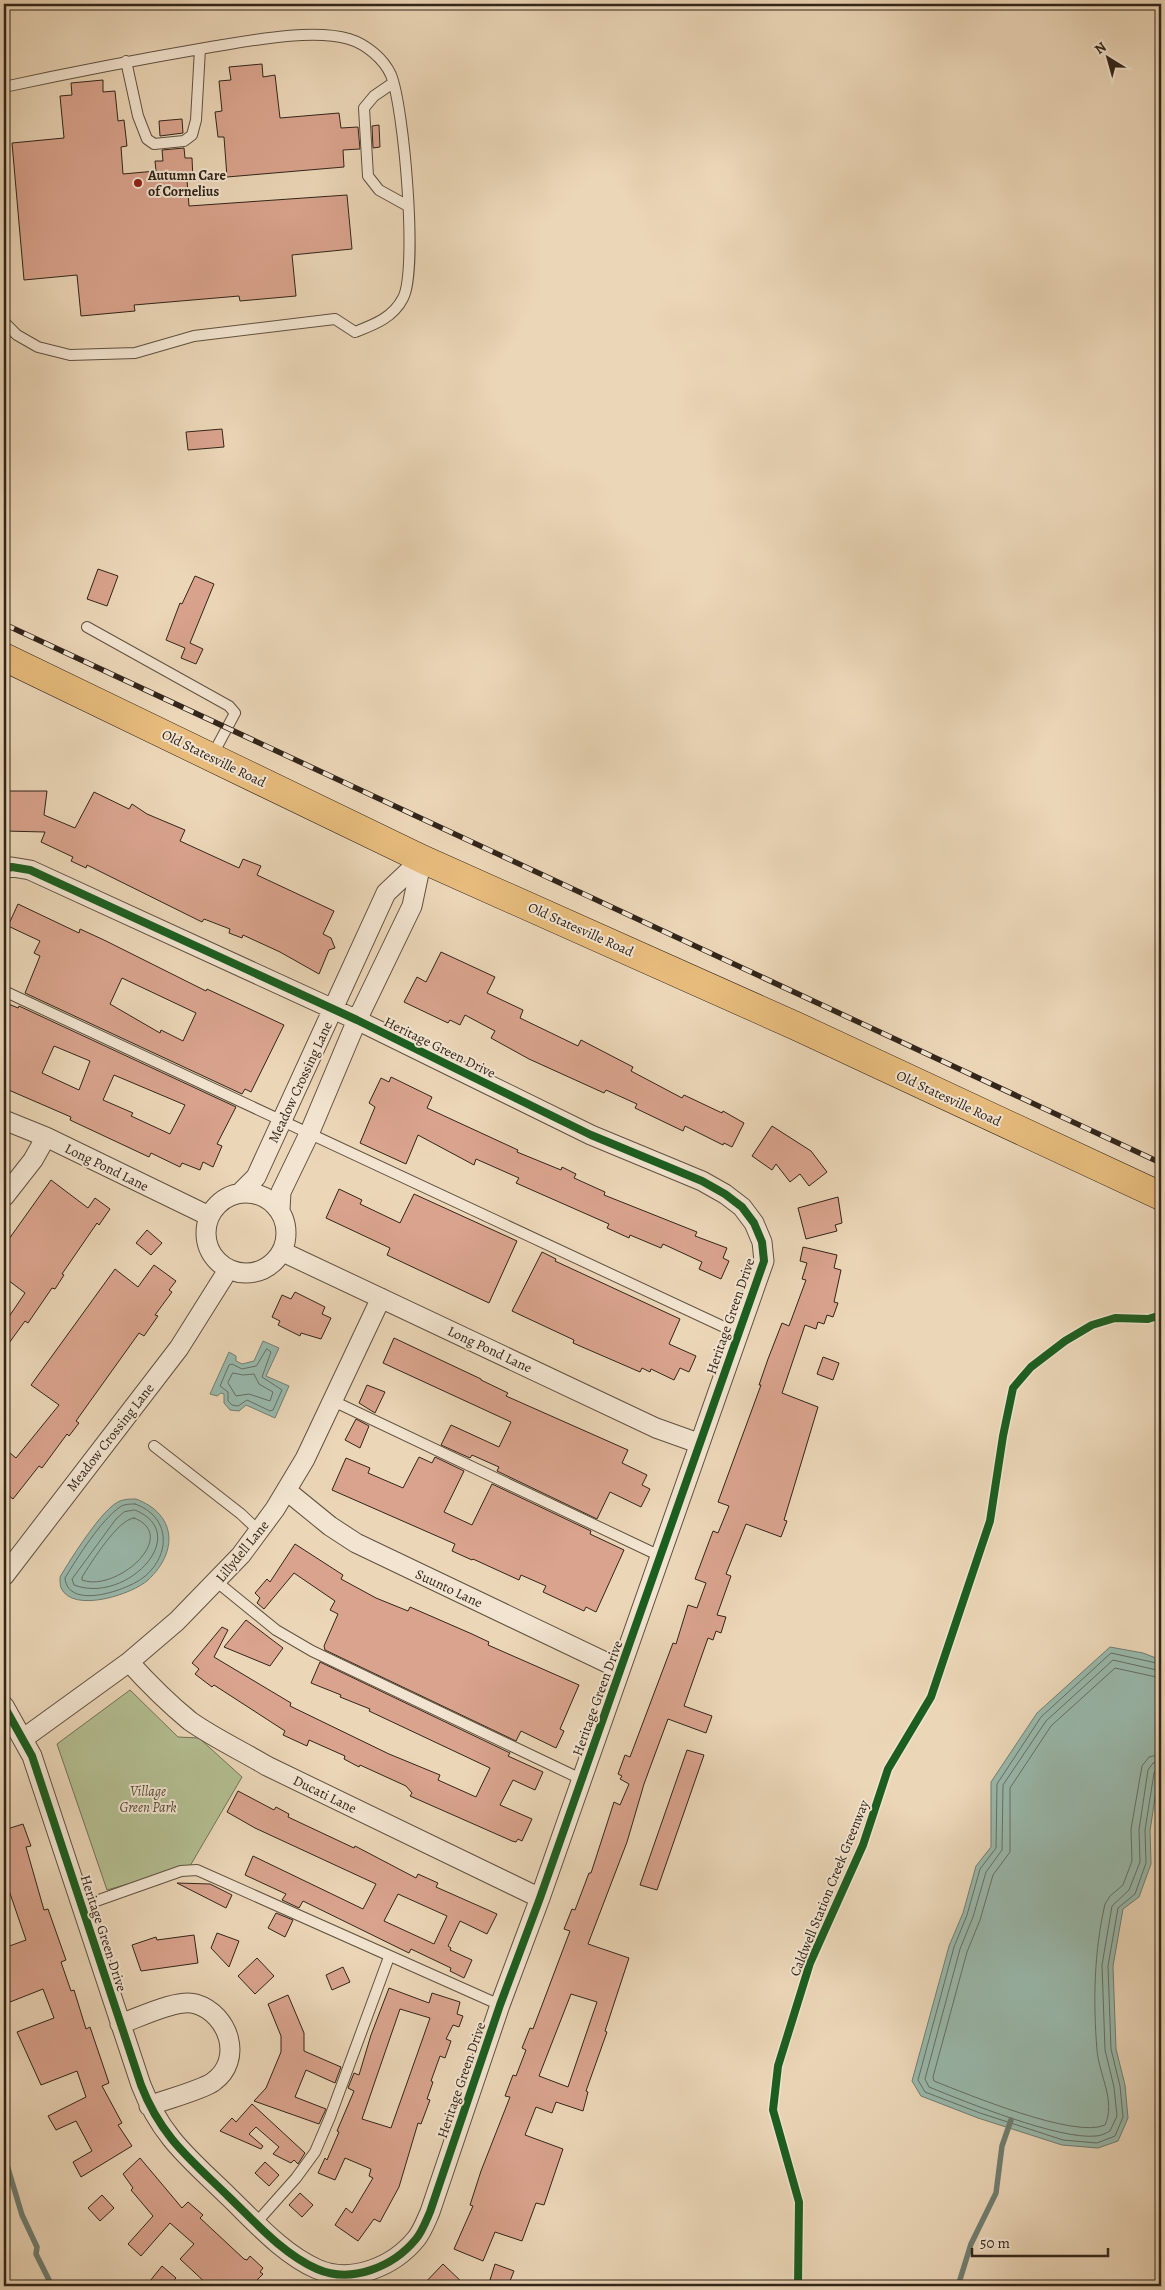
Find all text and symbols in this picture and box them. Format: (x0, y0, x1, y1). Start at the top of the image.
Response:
north arrow (1082, 32, 1132, 82)
text: N (1091, 37, 1110, 59)
place label: Autumn Care of Cornelius (147, 166, 226, 201)
marker: Autumn Care of Cornelius (132, 177, 144, 189)
street label: Old Statesville Road (159, 725, 269, 792)
street label: Old Statesville Road (525, 898, 637, 961)
street label: Heritage Green Drive (381, 1012, 499, 1083)
street label: Meadow Crossing Lane (264, 1018, 337, 1146)
street label: Old Statesville Road (893, 1066, 1005, 1131)
street label: Long Pond Lane (62, 1139, 152, 1196)
street label: Heritage Green Drive (702, 1256, 759, 1377)
street label: Long Pond Lane (444, 1322, 535, 1377)
street label: Meadow Crossing Lane (62, 1379, 159, 1495)
street label: Lillydell Lane (211, 1516, 273, 1586)
street label: Suunto Lane (412, 1565, 486, 1612)
street label: Heritage Green Drive (568, 1638, 627, 1759)
street label: Ducati Lane (290, 1771, 360, 1818)
park label: Village Green Park (119, 1782, 177, 1817)
street label: Caldwell Station Creek Greenway (785, 1796, 874, 1979)
street label: Heritage Green Drive (76, 1872, 131, 1994)
street label: Heritage Green Drive (433, 2020, 490, 2141)
scale bar (972, 2225, 1109, 2257)
text: 50 m (980, 2233, 1010, 2253)

